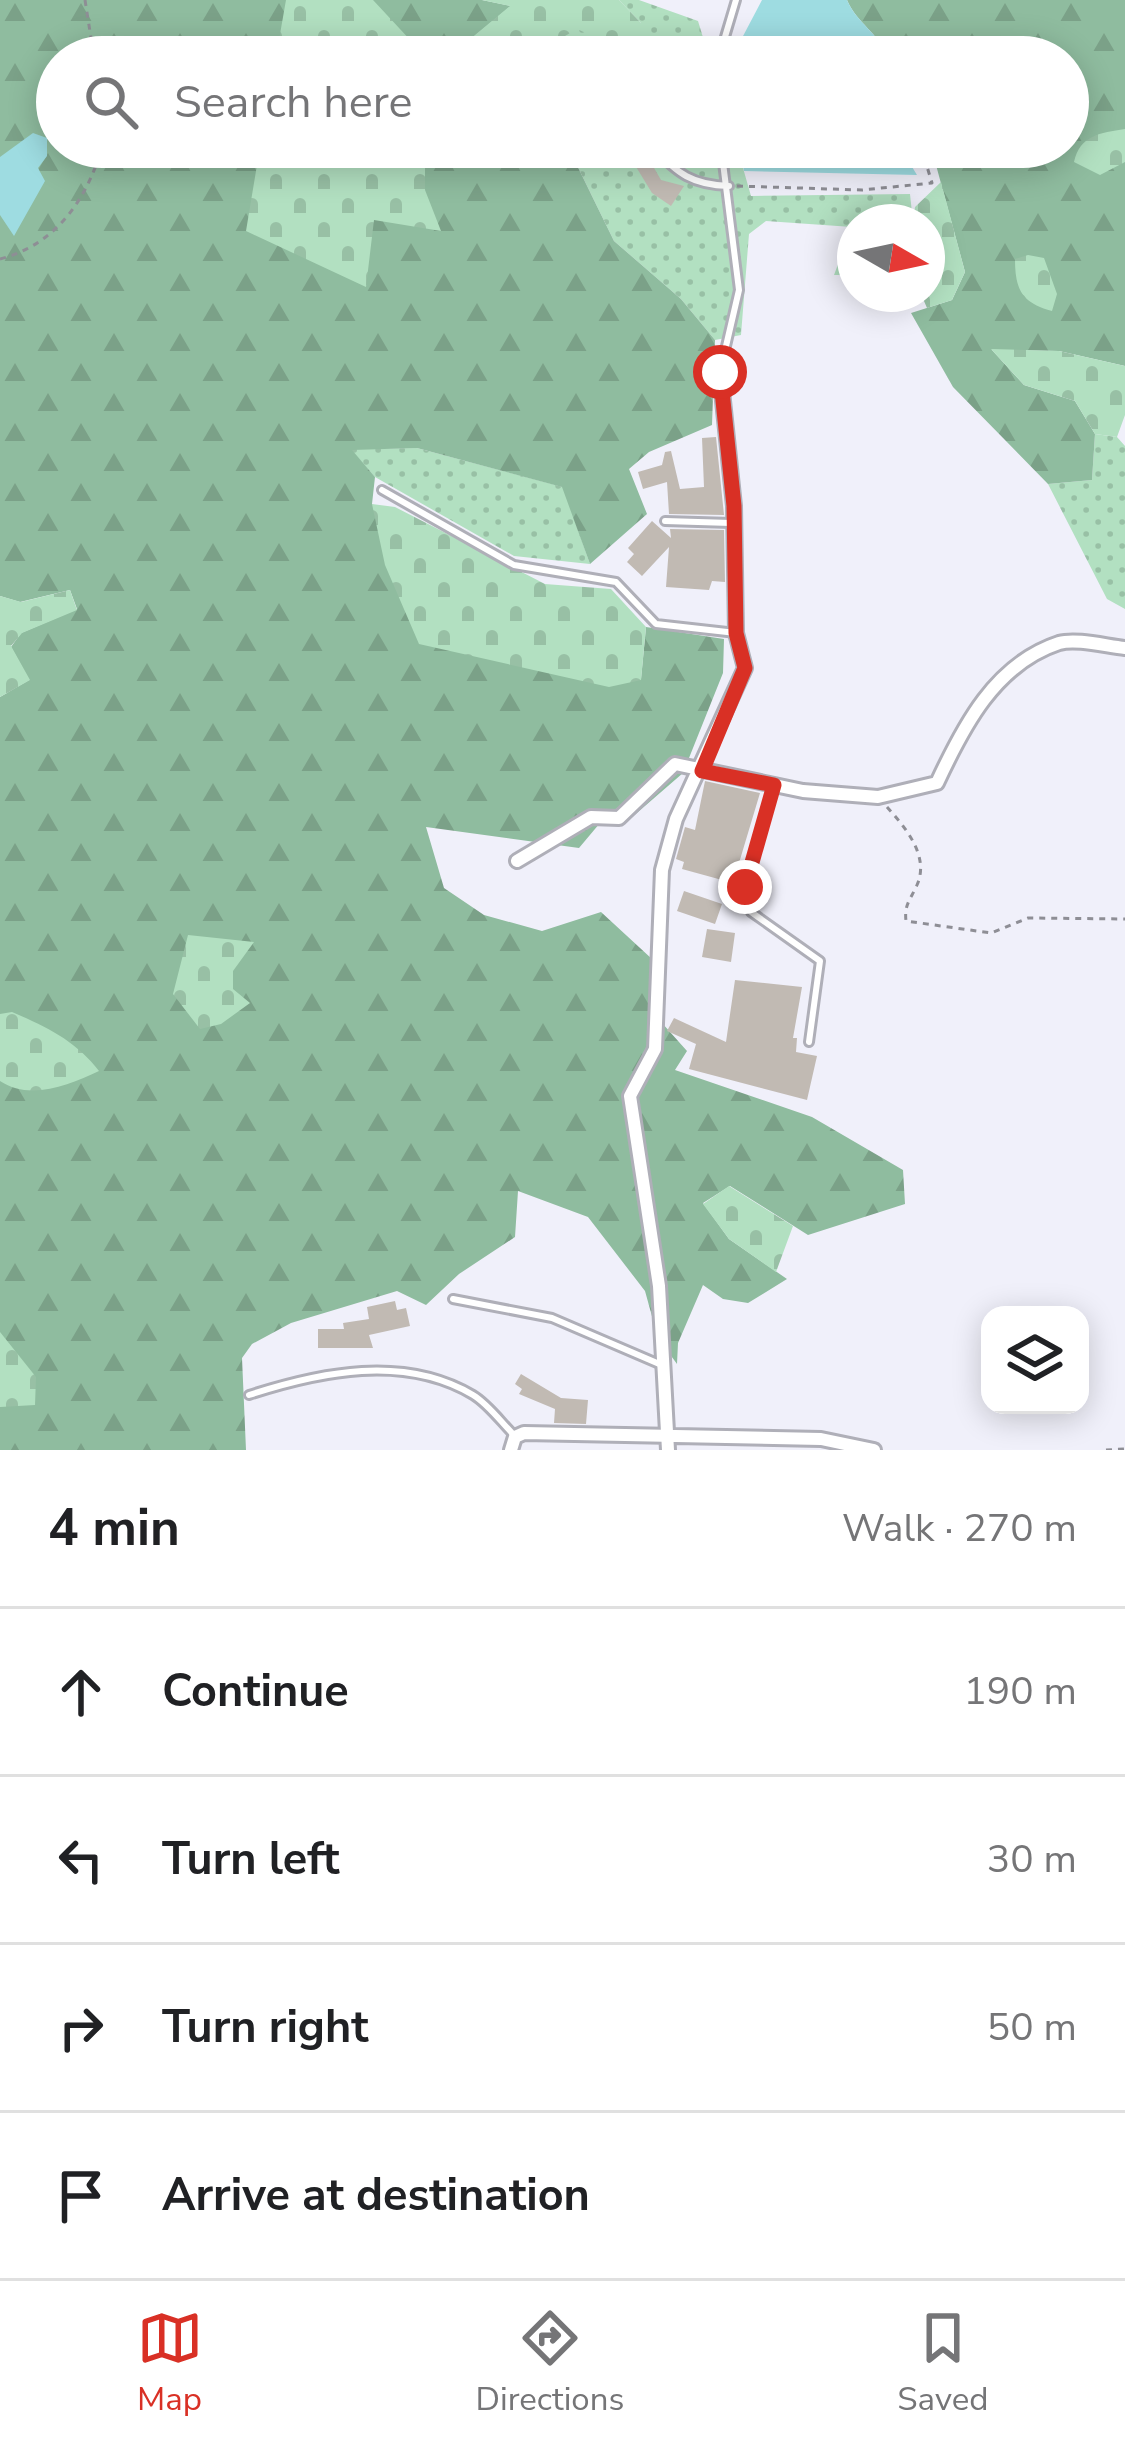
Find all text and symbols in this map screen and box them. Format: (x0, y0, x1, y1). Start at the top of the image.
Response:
search box (36, 36, 1089, 168)
icon: search (78, 69, 144, 135)
text: Search here (174, 72, 413, 133)
north arrow (837, 204, 945, 312)
route start (693, 345, 747, 399)
route end (718, 860, 772, 914)
map controls (981, 1306, 1089, 1414)
button: layers (981, 1306, 1089, 1414)
text: 4 min (48, 1493, 180, 1563)
text: Walk · 270 m (842, 1502, 1077, 1555)
icon: ahead (48, 1659, 114, 1725)
text: Continue (162, 1661, 349, 1722)
text: 190 m (963, 1665, 1077, 1718)
icon: left (48, 1827, 114, 1893)
text: Turn left (162, 1829, 340, 1890)
text: 30 m (987, 1833, 1077, 1886)
icon: right (48, 1995, 114, 2061)
text: Turn right (162, 1997, 369, 2058)
text: 50 m (987, 2001, 1077, 2054)
icon: arrive (48, 2163, 114, 2229)
text: Arrive at destination (162, 2165, 590, 2226)
tab: Map (137, 2305, 203, 2422)
tab: Directions (476, 2305, 624, 2422)
tab: Saved (897, 2305, 988, 2422)

